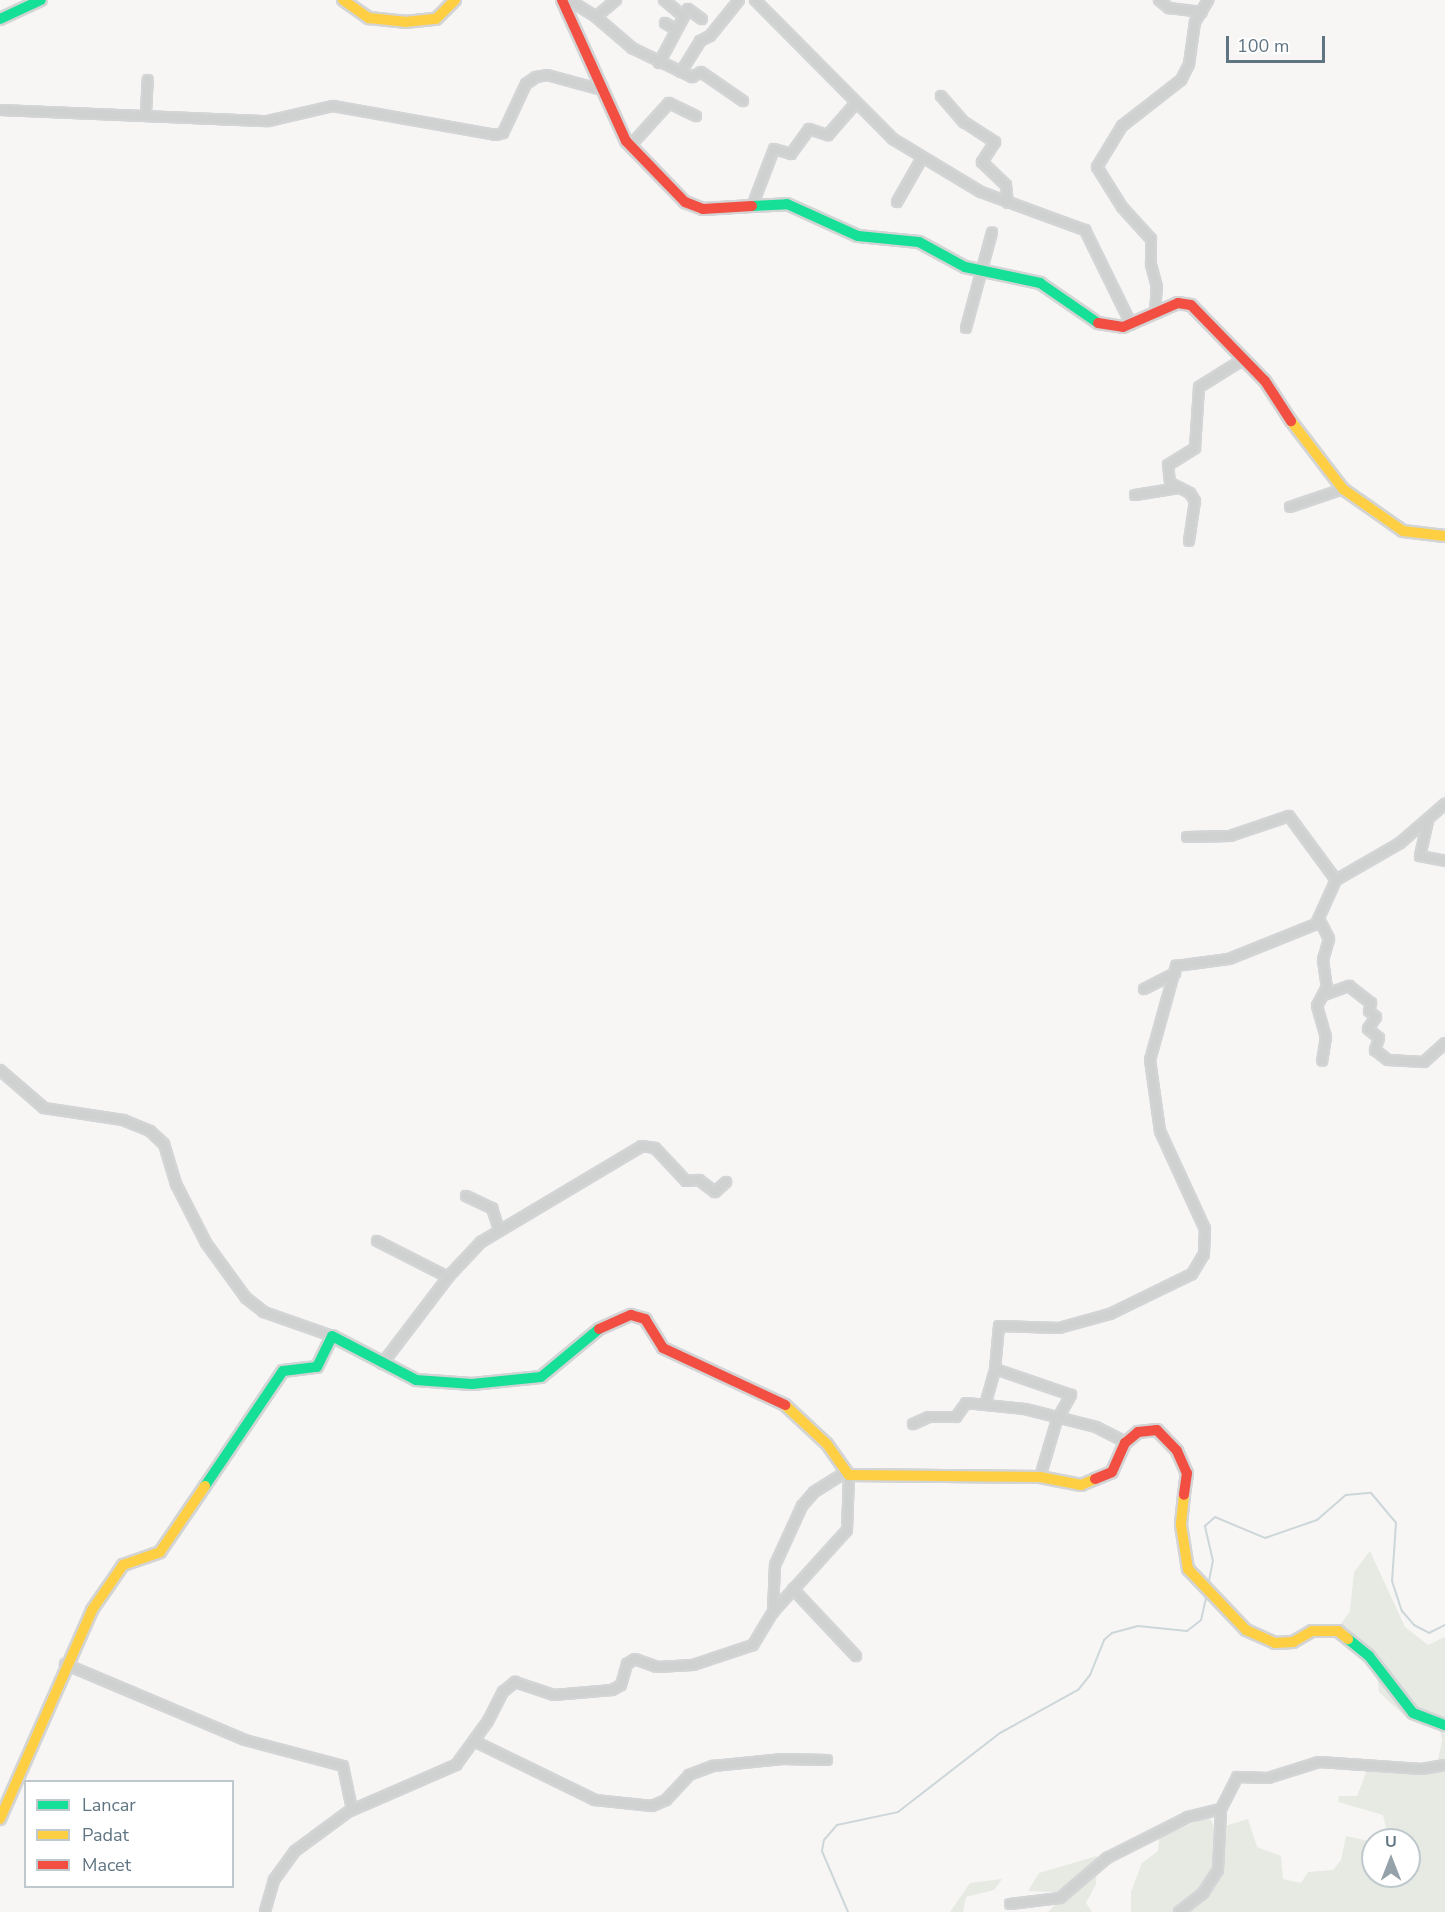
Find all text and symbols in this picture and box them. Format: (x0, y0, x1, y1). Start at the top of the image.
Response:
scale bar (1229, 24, 1328, 62)
text: 100 m (1237, 34, 1289, 58)
legend (24, 1780, 234, 1888)
text: Lancar (82, 1793, 136, 1817)
text: Padat (82, 1823, 129, 1847)
north arrow (1361, 1828, 1421, 1888)
text: U (1385, 1831, 1397, 1853)
text: Macet (82, 1853, 131, 1877)

